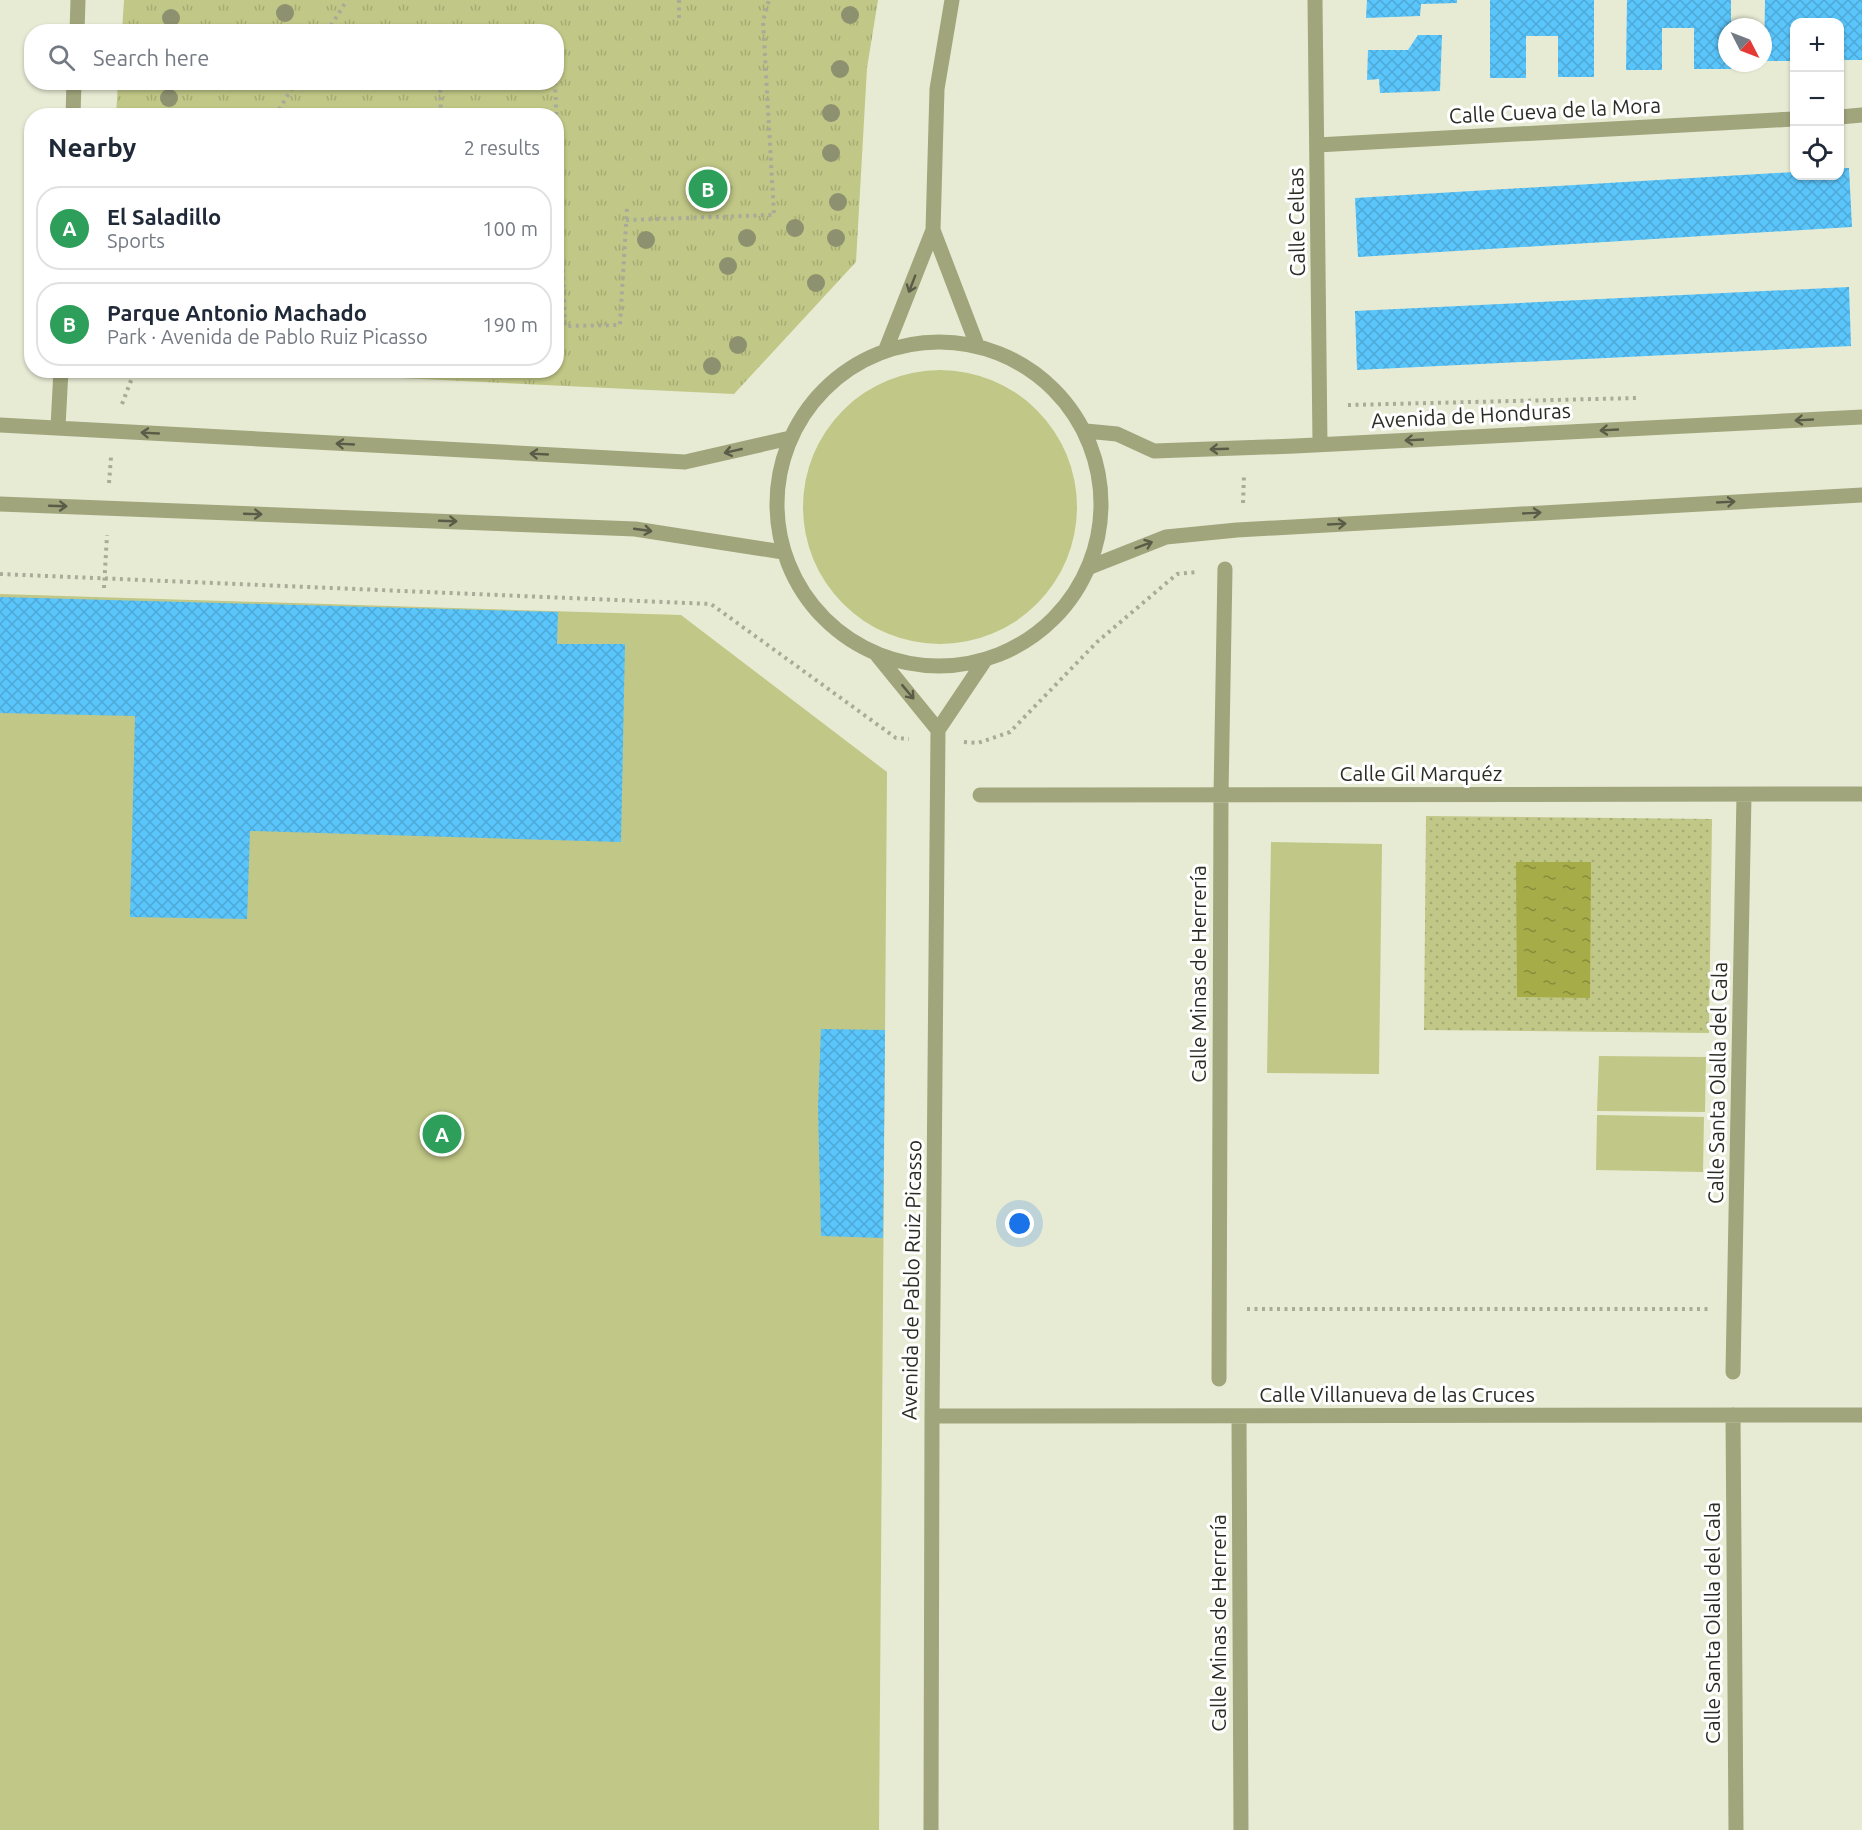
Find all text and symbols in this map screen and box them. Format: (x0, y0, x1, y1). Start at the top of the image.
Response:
north arrow (1718, 18, 1772, 72)
map controls (1790, 18, 1844, 180)
button: + (1790, 18, 1844, 72)
search box (24, 24, 564, 90)
icon: search (45, 41, 78, 74)
text: Search here (93, 45, 209, 70)
button: − (1790, 72, 1844, 126)
street label: Calle Cueva de la Mora (1448, 92, 1662, 128)
button: locate (1790, 126, 1844, 180)
text: Nearby (48, 133, 136, 162)
text: 2 results (464, 136, 540, 159)
pin: B (688, 166, 728, 212)
street label: Calle Celtas (1283, 167, 1309, 277)
text: El Saladillo (107, 204, 221, 229)
text: A (62, 217, 77, 240)
text: 100 m (482, 217, 538, 240)
text: Sports (107, 229, 165, 252)
one-way arrow (905, 274, 916, 293)
text: Parque Antonio Machado (107, 300, 367, 325)
text: B (63, 313, 76, 336)
text: 190 m (482, 313, 538, 336)
text: Park · Avenida de Pablo Ruiz Picasso (107, 325, 428, 348)
street label: Avenida de Honduras (1371, 398, 1571, 432)
one-way arrow (1794, 415, 1814, 426)
one-way arrow (1599, 424, 1619, 435)
one-way arrow (141, 427, 161, 438)
one-way arrow (1405, 434, 1425, 445)
one-way arrow (335, 438, 355, 449)
one-way arrow (1210, 443, 1230, 454)
one-way arrow (724, 446, 743, 457)
one-way arrow (530, 449, 550, 460)
one-way arrow (1716, 497, 1736, 508)
one-way arrow (48, 500, 68, 512)
one-way arrow (1521, 507, 1541, 518)
one-way arrow (243, 508, 263, 519)
one-way arrow (438, 516, 458, 527)
one-way arrow (1327, 518, 1347, 529)
one-way arrow (633, 525, 652, 536)
one-way arrow (1134, 539, 1153, 550)
one-way arrow (902, 684, 915, 700)
street label: Calle Gil Marquéz (1340, 761, 1502, 785)
street label: Calle Minas de Herrería (1186, 865, 1210, 1083)
street label: Calle Santa Olalla del Cala (1703, 962, 1731, 1204)
pin: A (422, 1112, 462, 1156)
street label: Avenida de Pablo Ruiz Picasso (897, 1140, 925, 1420)
your location (1005, 1209, 1034, 1238)
street label: Calle Villanueva de las Cruces (1259, 1382, 1535, 1406)
street label: Calle Santa Olalla del Cala (1700, 1502, 1724, 1744)
street label: Calle Minas de Herrería (1206, 1514, 1230, 1732)

